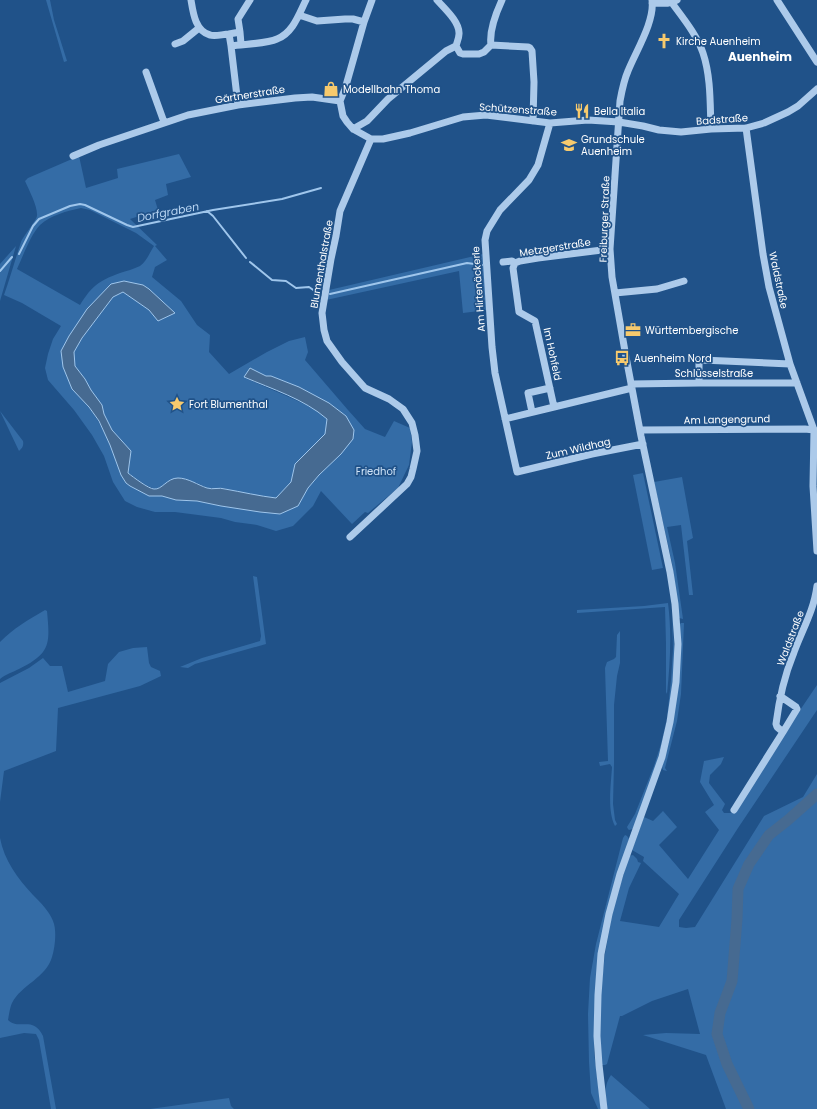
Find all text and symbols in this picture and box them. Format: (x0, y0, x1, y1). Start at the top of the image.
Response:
church icon: Kirche Auenheim (655, 32, 673, 50)
place label: Kirche Auenheim (676, 34, 761, 49)
district label: Auenheim (728, 48, 792, 65)
shop icon: Modellbahn Thoma (322, 80, 340, 98)
street label: Gärtnerstraße (214, 82, 286, 107)
place label: Modellbahn Thoma (343, 82, 440, 97)
street label: Schützenstraße (479, 99, 557, 120)
restaurant icon: Bella Italia (573, 102, 591, 120)
place label: Bella Italia (594, 104, 645, 119)
street label: Badstraße (696, 110, 749, 129)
place label: Grundschule Auenheim (581, 132, 645, 159)
school or university icon: Grundschule Auenheim (560, 136, 578, 154)
street label: Freiburger Straße (595, 175, 614, 263)
water label: Dorfgraben (136, 198, 200, 226)
street label: Blumenthalstraße (306, 219, 337, 309)
street label: Metzgerstraße (518, 234, 592, 261)
street label: Am Hirtenäckerle (468, 246, 489, 332)
street label: Waldstraße (765, 250, 792, 310)
office icon: Württembergische (624, 321, 642, 339)
place label: Württembergische (645, 323, 738, 338)
street label: Im Hohfeld (540, 326, 565, 382)
bus stop icon: Auenheim Nord (613, 349, 631, 367)
place label: Auenheim Nord (634, 351, 712, 366)
street label: Schlüsselstraße (675, 366, 753, 381)
place icon: Fort Blumenthal (168, 395, 186, 413)
place label: Fort Blumenthal (189, 397, 268, 412)
street label: Am Langengrund (684, 411, 770, 428)
street label: Zum Wildhag (544, 434, 612, 463)
park label: Friedhof (356, 464, 396, 479)
street label: Waldstraße (773, 608, 808, 668)

